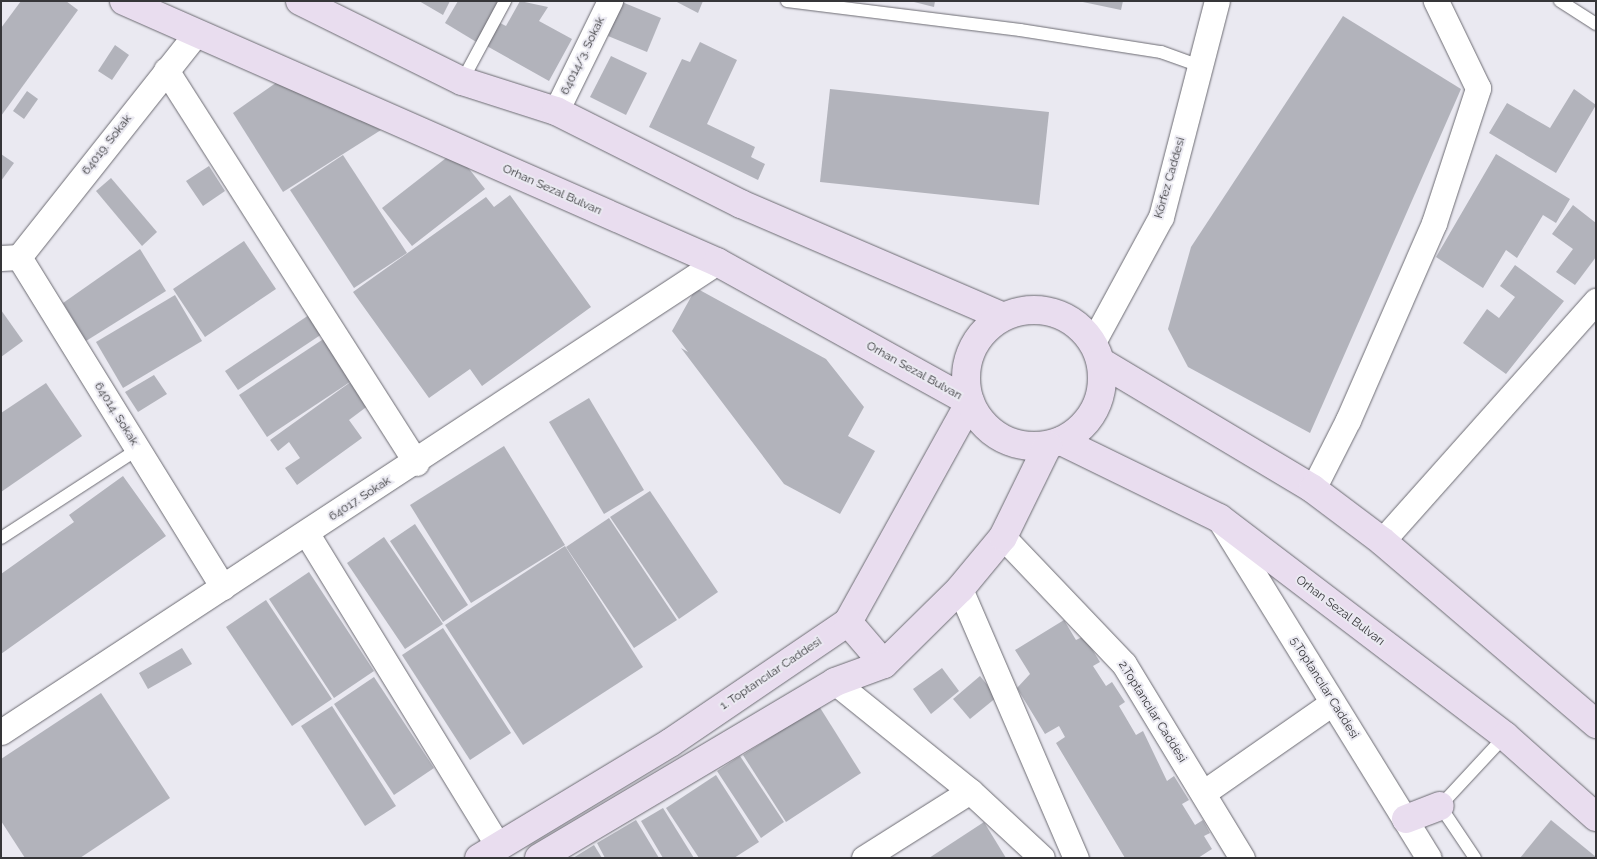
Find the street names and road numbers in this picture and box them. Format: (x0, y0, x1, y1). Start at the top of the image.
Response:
street label: 64014/3. Sokak (558, 15, 608, 97)
street label: 64019. Sokak (79, 112, 135, 178)
street label: Körfez Caddesi (1152, 136, 1188, 220)
street label: Orhan Sezal Bulvarı (500, 162, 604, 218)
street label: Orhan Sezal Bulvarı (863, 339, 965, 403)
street label: 64014. Sokak (91, 380, 141, 448)
street label: 64017. Sokak (326, 474, 394, 524)
street label: Orhan Sezal Bulvarı (1293, 573, 1387, 649)
street label: 5.Toptancılar Caddesi (1287, 634, 1361, 742)
street label: 1. Toptancılar Caddesi (717, 635, 825, 713)
street label: 2.Toptancılar Caddesi (1115, 659, 1189, 765)

